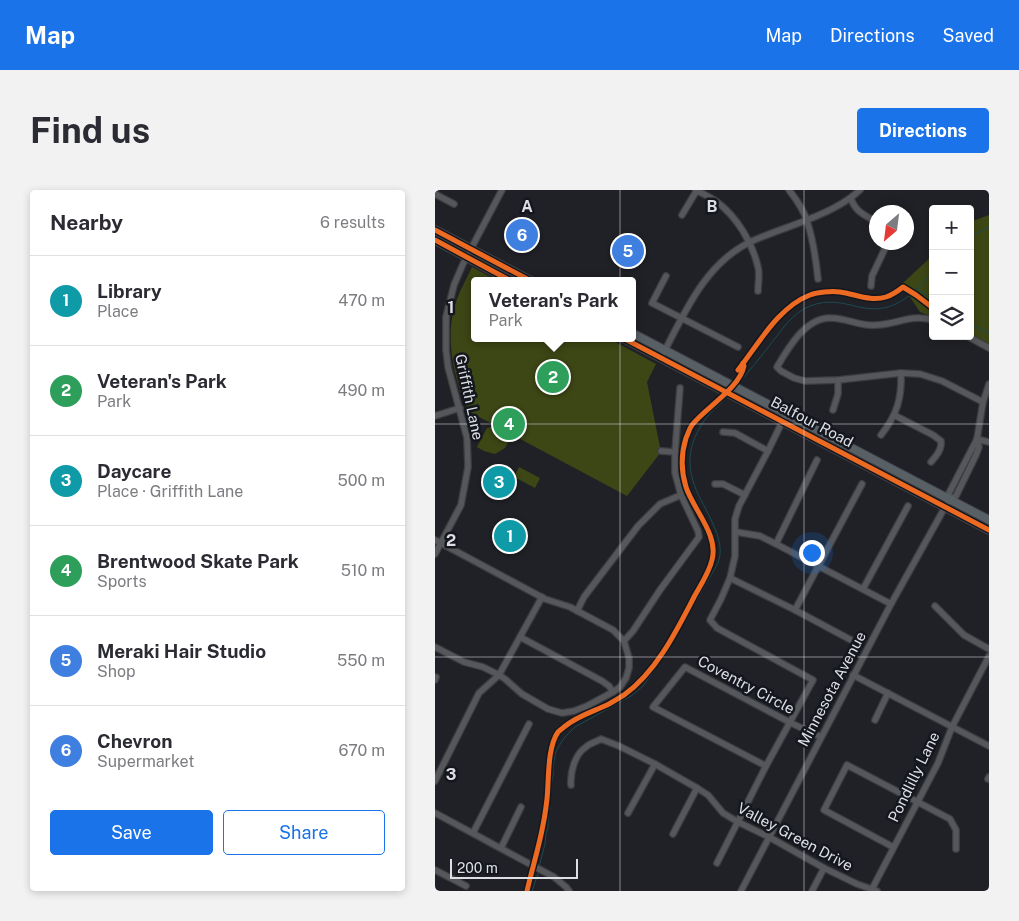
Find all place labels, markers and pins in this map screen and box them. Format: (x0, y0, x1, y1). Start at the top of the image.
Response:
pin: 6 (506, 216, 538, 254)
pin: 5 (612, 232, 644, 270)
pin: 2 (537, 358, 569, 396)
pin: 4 (493, 405, 525, 443)
pin: 3 (483, 463, 515, 501)
pin: 1 (494, 517, 526, 555)

